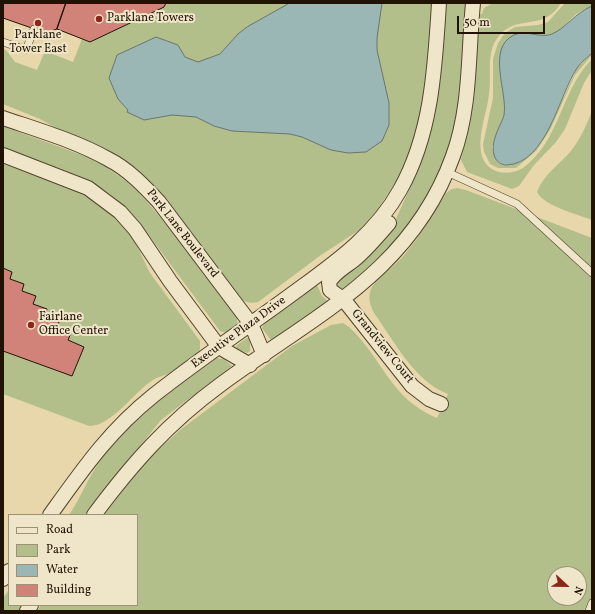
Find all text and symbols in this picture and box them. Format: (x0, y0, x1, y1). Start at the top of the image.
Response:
scale bar (459, 8, 547, 34)
place label: Parklane Towers (107, 12, 194, 26)
marker: Parklane Towers (94, 14, 104, 24)
text: 50 m (464, 15, 490, 31)
marker: Parklane Tower East (33, 18, 43, 28)
place label: Parklane Tower East (9, 29, 67, 57)
street label: Park Lane Boulevard (143, 187, 221, 281)
street label: Executive Plaza Drive (189, 294, 289, 372)
street label: Grandview Court (348, 307, 416, 387)
place label: Fairlane Office Center (39, 311, 108, 339)
marker: Fairlane Office Center (26, 320, 36, 330)
legend (8, 514, 138, 606)
text: Road (46, 522, 73, 538)
text: Park (46, 542, 71, 558)
text: Water (46, 562, 78, 578)
north arrow (547, 566, 587, 606)
text: Building (46, 582, 91, 598)
text: N (569, 584, 586, 597)

